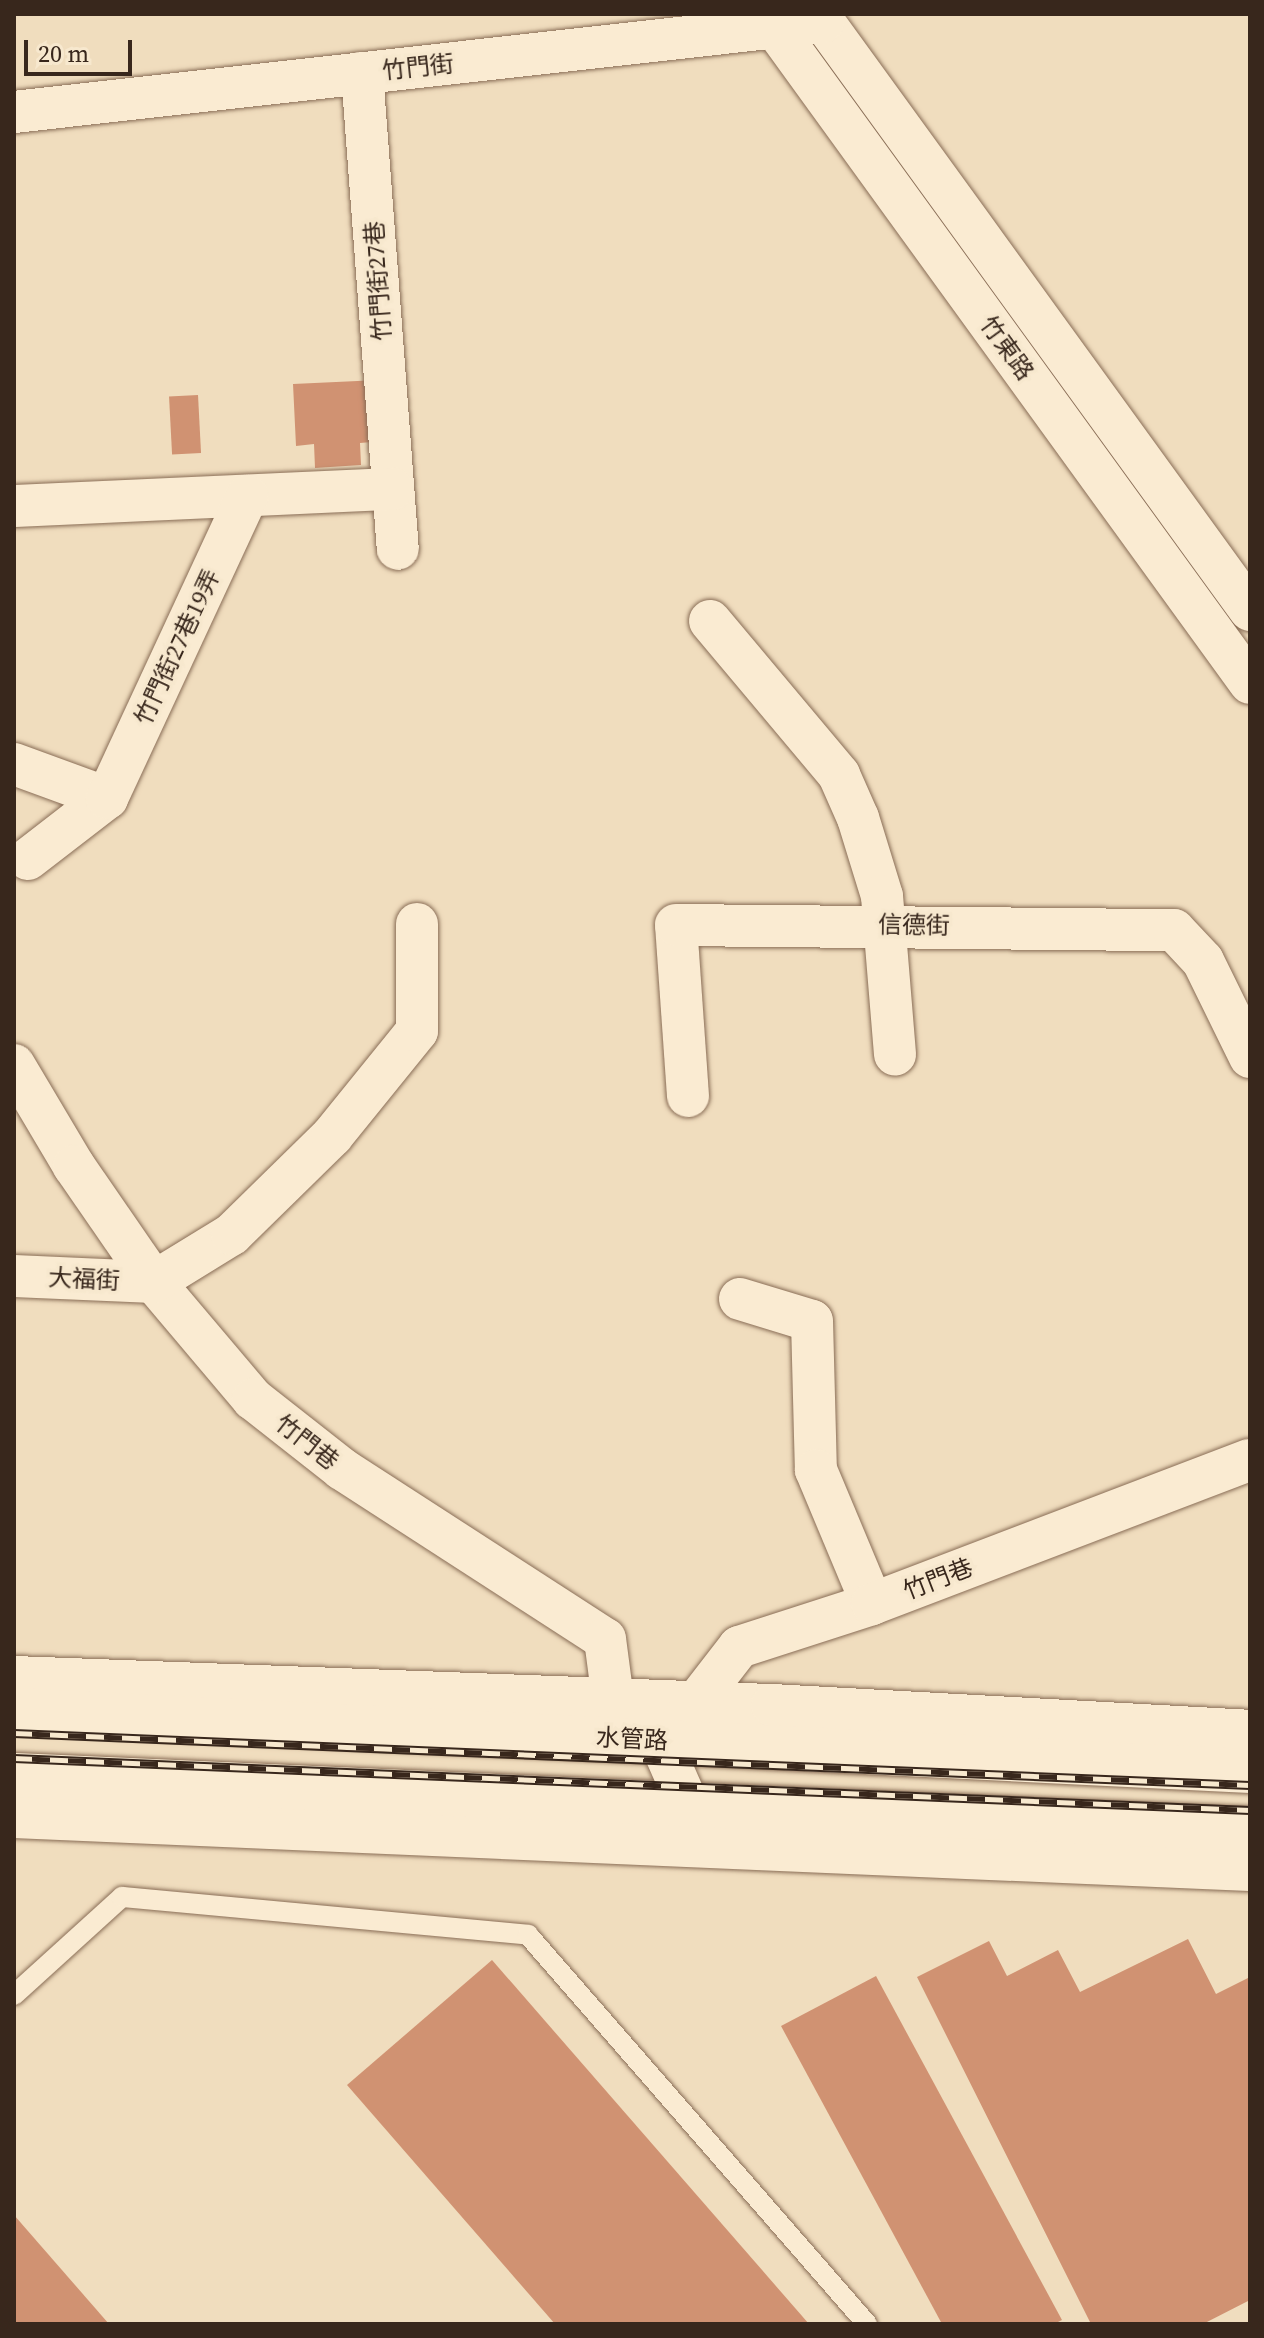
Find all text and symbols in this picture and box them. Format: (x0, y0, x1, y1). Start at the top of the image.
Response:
scale bar (28, 24, 136, 74)
text: 20 m (38, 37, 89, 70)
street label: 竹門街 (381, 49, 455, 85)
street label: 竹門街27巷 (359, 220, 397, 342)
street label: 竹東路 (974, 310, 1040, 386)
street label: 竹門街27巷19弄 (128, 565, 226, 729)
street label: 信德街 (878, 910, 950, 940)
street label: 大福街 (47, 1263, 121, 1295)
street label: 竹門巷 (270, 1408, 344, 1476)
street label: 竹門巷 (899, 1553, 977, 1605)
street label: 水管路 (595, 1723, 669, 1755)

